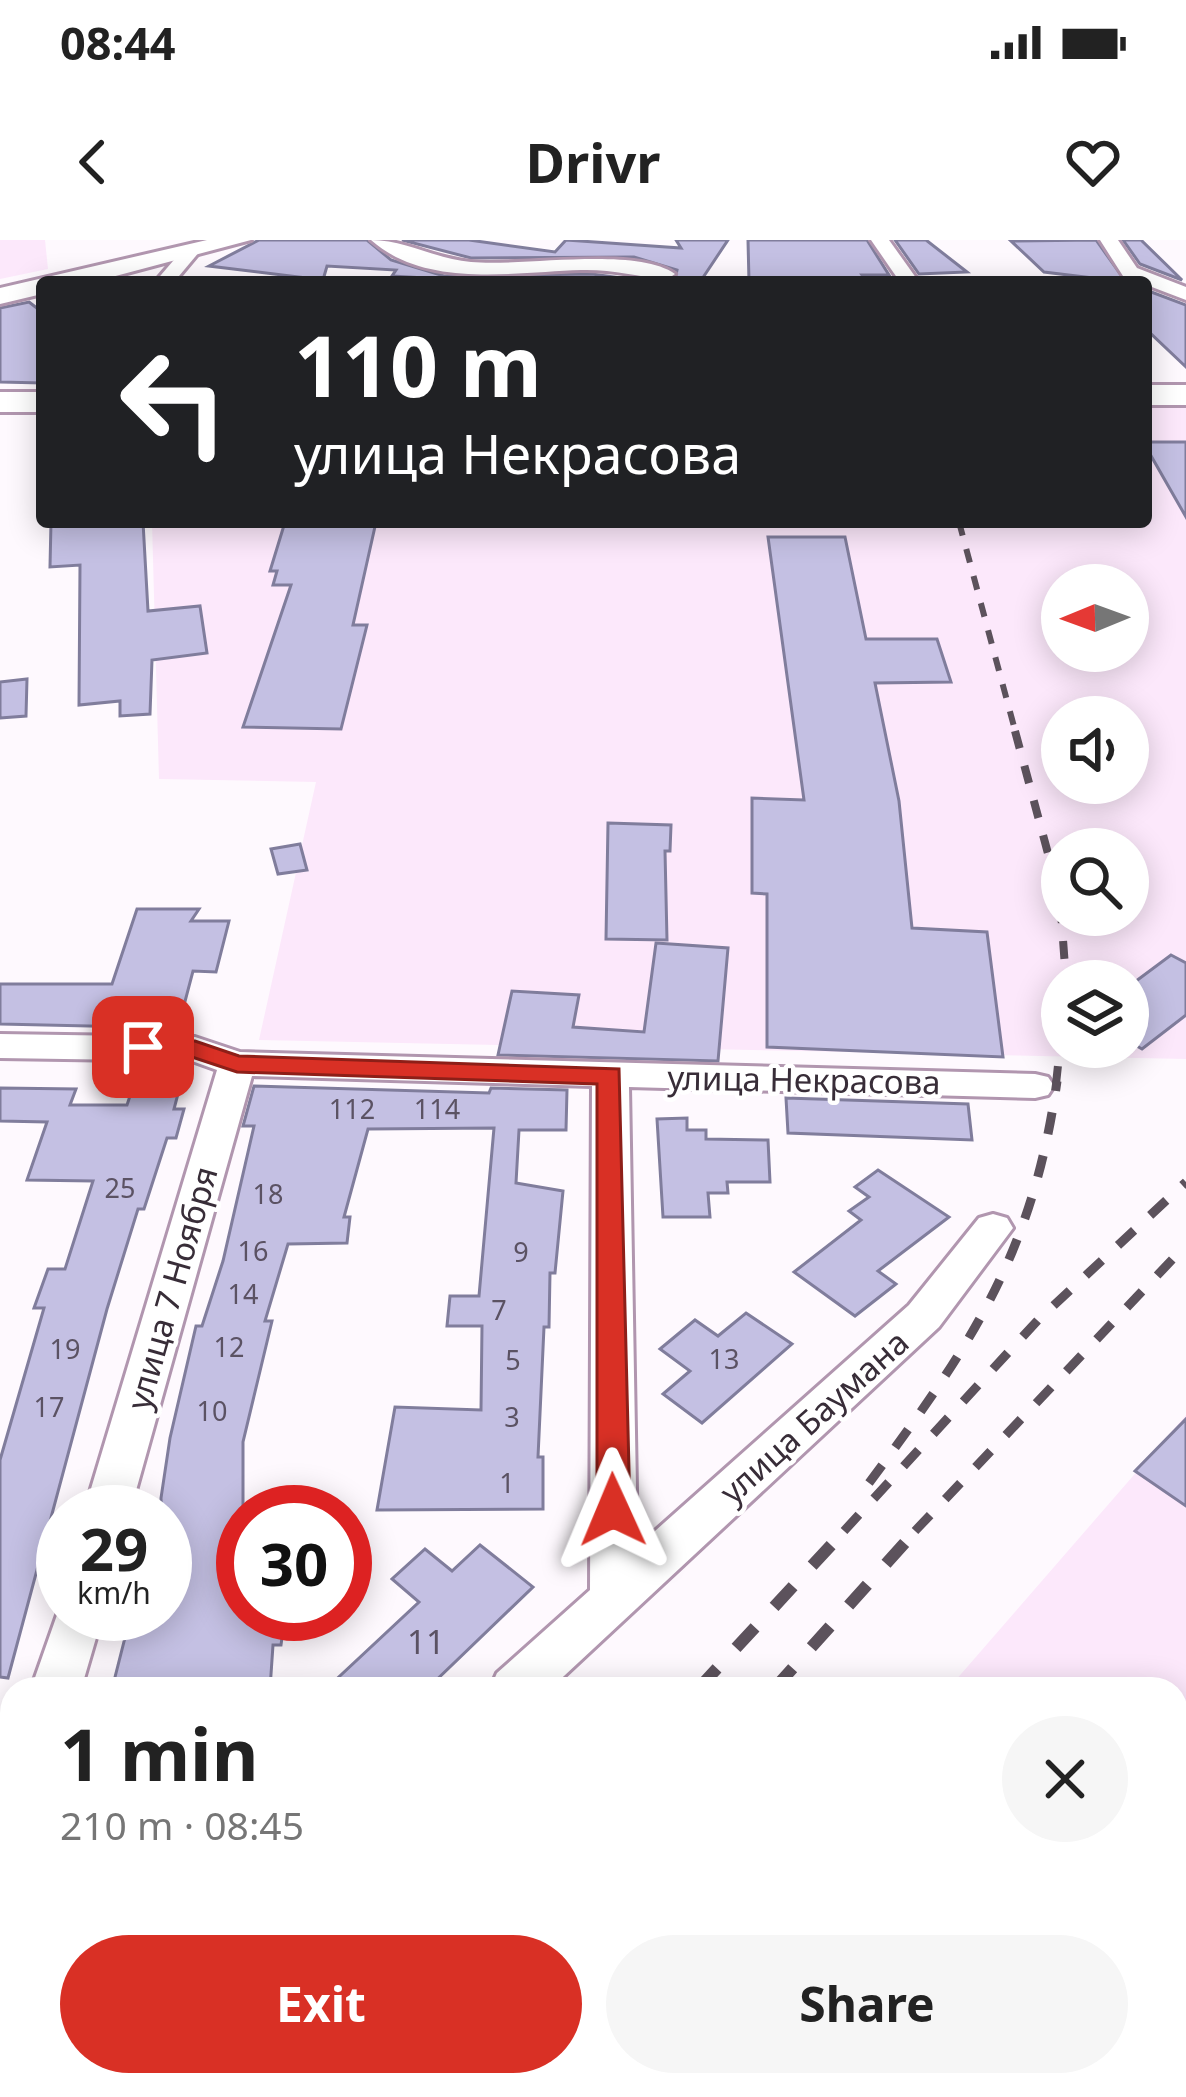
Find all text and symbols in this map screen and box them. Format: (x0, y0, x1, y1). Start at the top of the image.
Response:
text: 08:44 (60, 12, 176, 73)
text: Drivr (526, 125, 660, 199)
icon: back (60, 129, 126, 195)
icon: heart (1060, 129, 1126, 195)
text: 110 m (294, 307, 542, 422)
icon: left (96, 324, 252, 480)
text: улица Некрасова (294, 416, 741, 490)
north arrow (1041, 564, 1149, 672)
map controls (1041, 564, 1149, 1068)
button: sound (1041, 696, 1149, 804)
button: search (1041, 828, 1149, 936)
button: layers (1041, 960, 1149, 1068)
pin (92, 996, 194, 1098)
icon: arrive (110, 1014, 176, 1080)
street label: улица Некрасова (667, 1055, 941, 1104)
house number: 112 (329, 1090, 375, 1127)
house number: 114 (414, 1090, 460, 1127)
street label: улица 7 Ноября (115, 1161, 228, 1415)
house number: 25 (105, 1169, 135, 1206)
house number: 18 (253, 1175, 283, 1212)
house number: 16 (238, 1232, 268, 1269)
house number: 9 (513, 1233, 529, 1270)
house number: 14 (228, 1275, 258, 1312)
house number: 7 (491, 1291, 507, 1328)
street label: улица Баумана (710, 1320, 918, 1513)
house number: 12 (214, 1328, 244, 1365)
house number: 19 (50, 1330, 80, 1367)
house number: 13 (709, 1340, 739, 1377)
house number: 5 (505, 1341, 521, 1378)
house number: 17 (34, 1388, 64, 1425)
house number: 10 (197, 1392, 227, 1429)
house number: 3 (504, 1398, 520, 1435)
position arrow (550, 1447, 676, 1573)
house number: 1 (499, 1464, 515, 1501)
speed limit sign: 30 (216, 1485, 372, 1641)
text: 29 (80, 1507, 148, 1589)
text: km/h (77, 1572, 151, 1613)
house number: 11 (407, 1619, 445, 1664)
text: 1 min (60, 1704, 258, 1802)
button: close (1002, 1716, 1128, 1842)
text: 210 m · 08:45 (60, 1798, 304, 1851)
button: Exit (60, 1935, 582, 2073)
button: Share (606, 1935, 1128, 2073)

